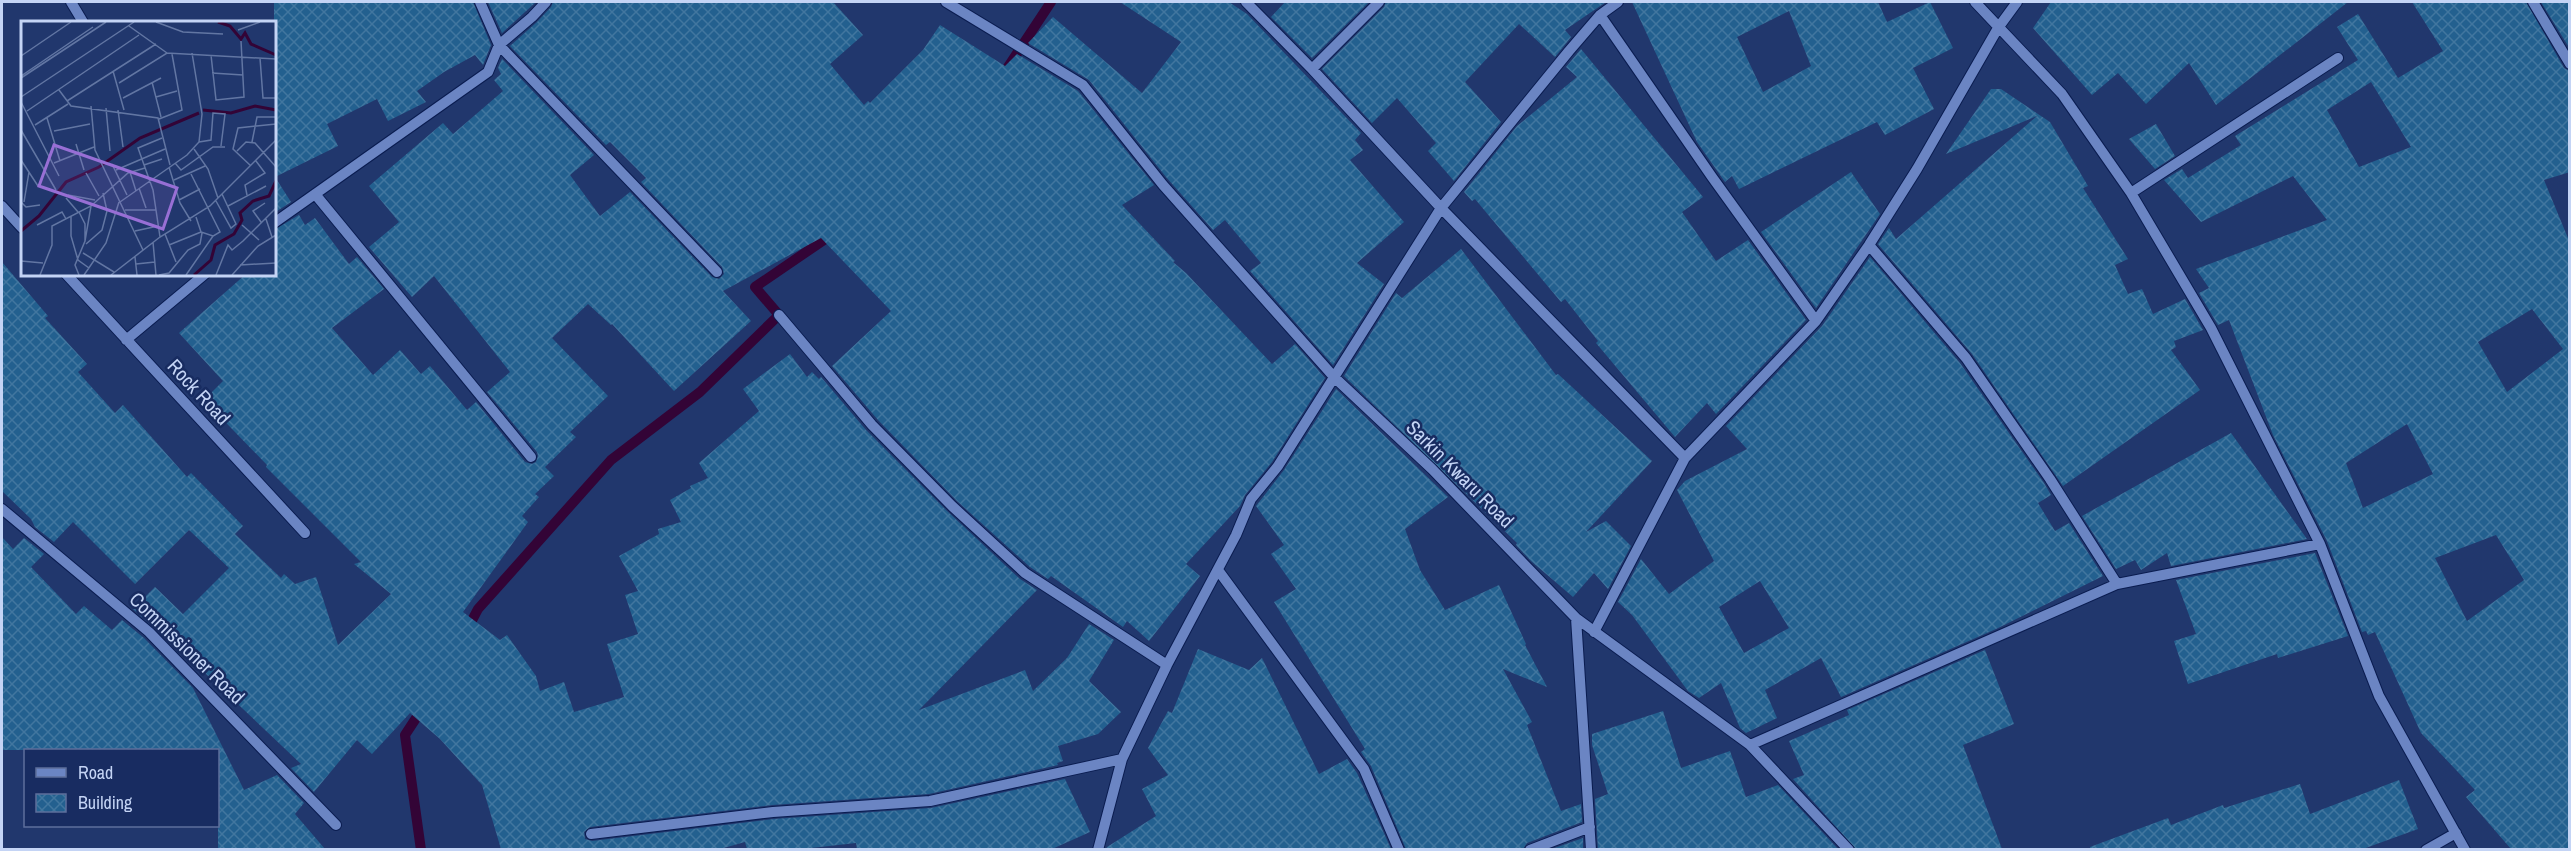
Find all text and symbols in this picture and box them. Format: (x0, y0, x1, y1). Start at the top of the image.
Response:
inset map (21, 21, 276, 276)
street label: Rock Road (162, 353, 237, 431)
street label: Sarkin Kwaru Road (1401, 414, 1520, 533)
street label: Commissioner Road (124, 586, 251, 710)
legend (24, 749, 219, 827)
text: Road (78, 760, 113, 785)
text: Building (78, 790, 133, 815)

